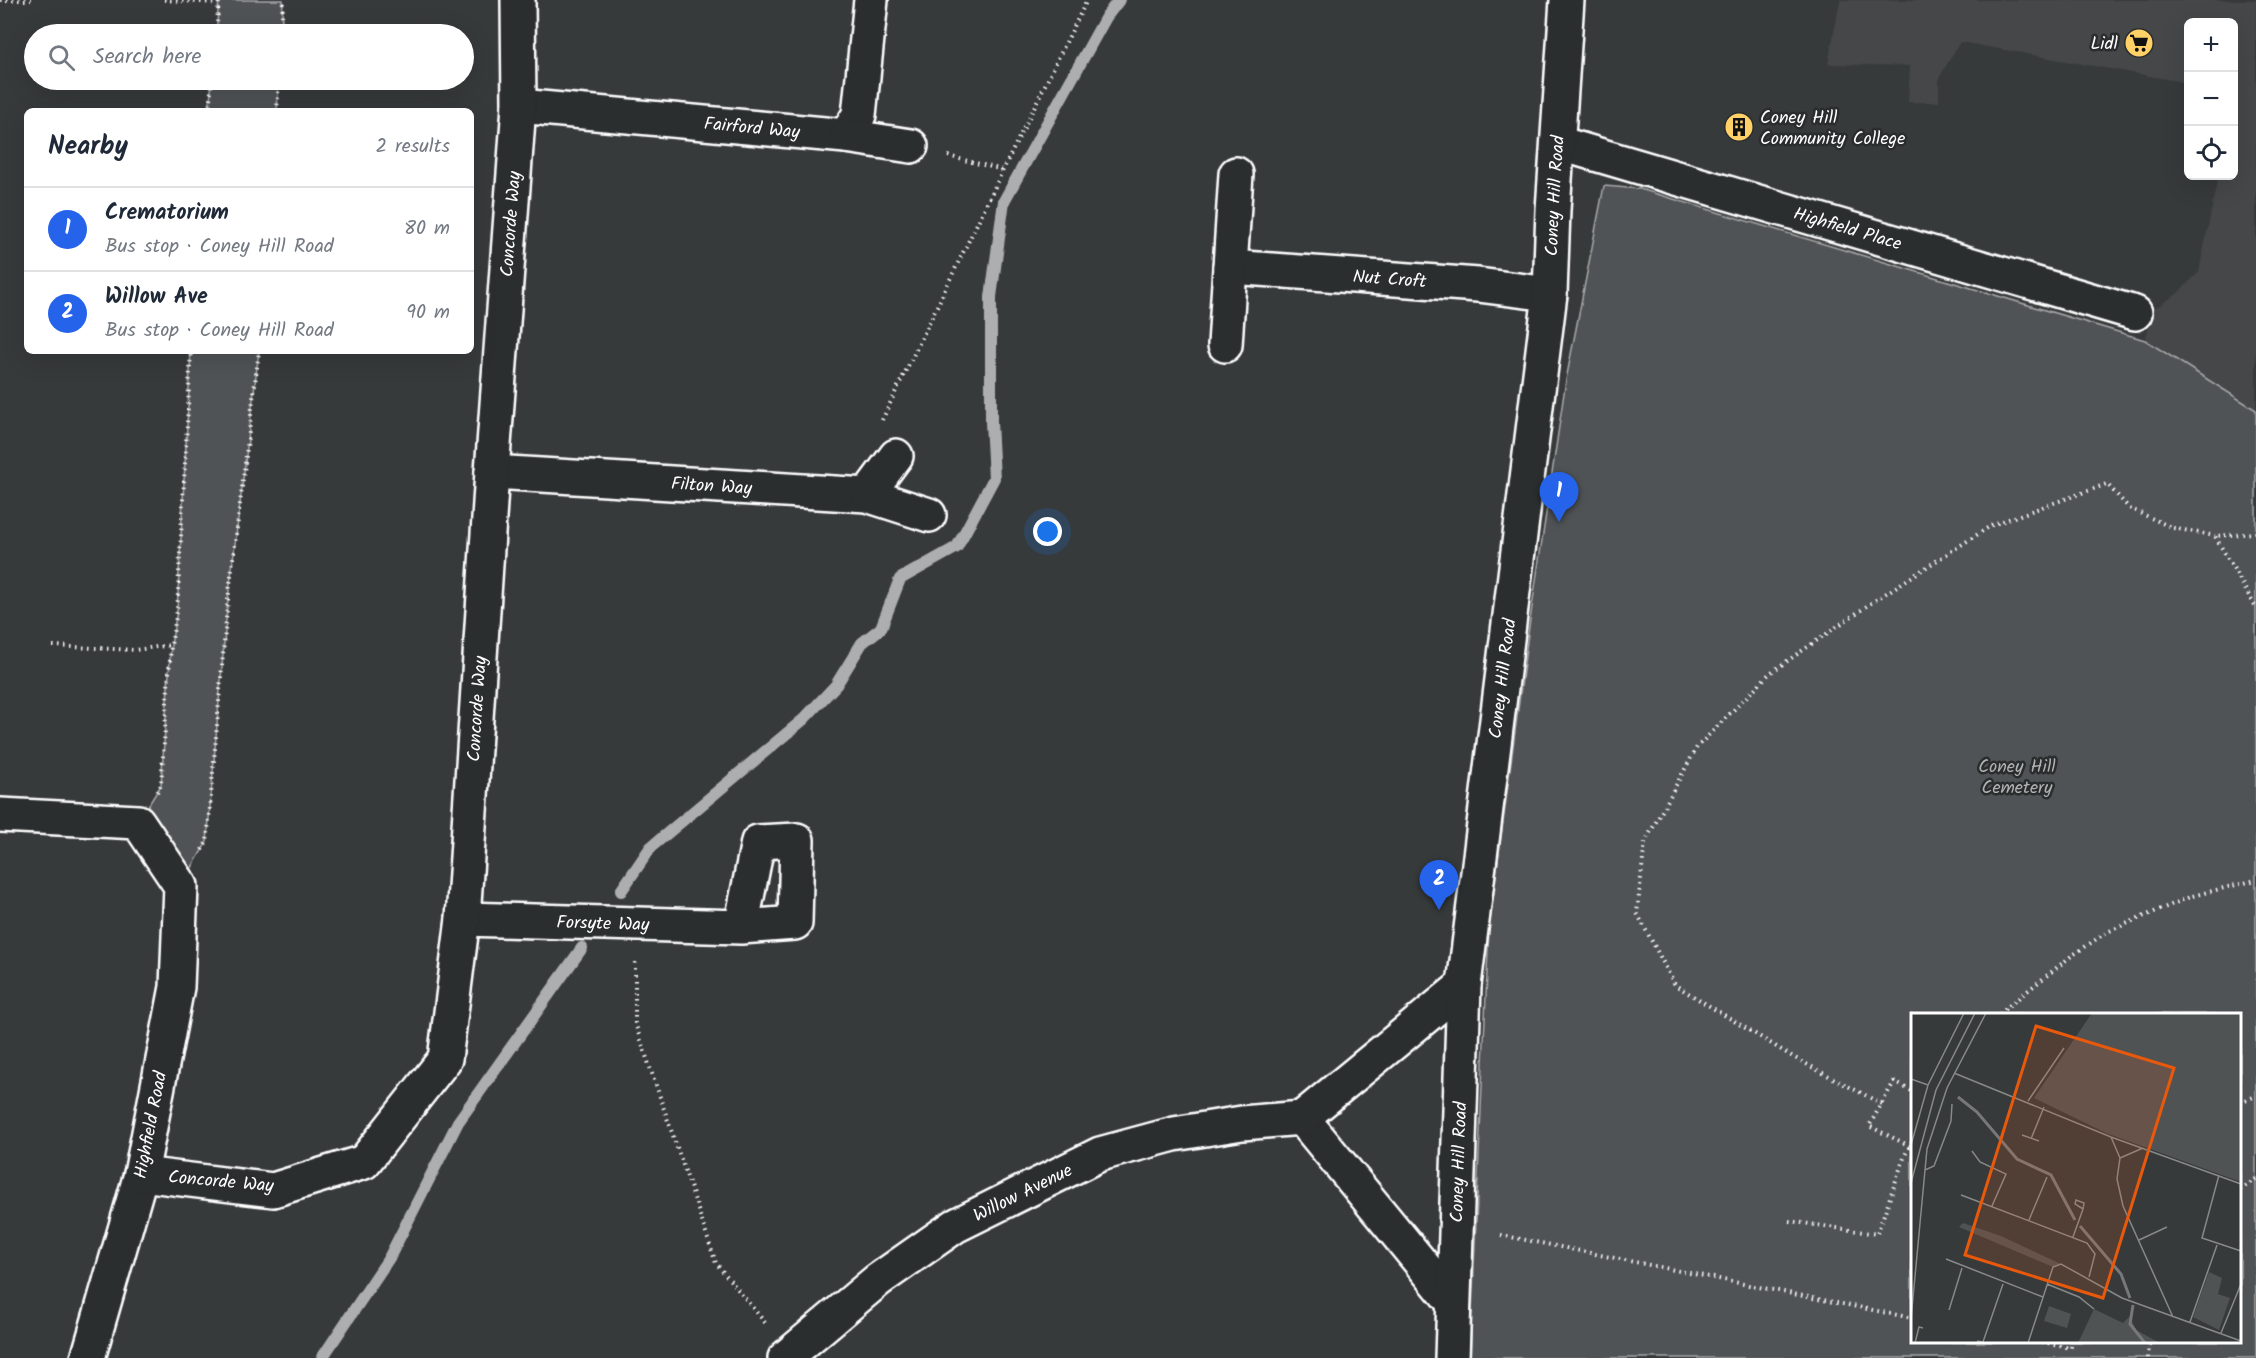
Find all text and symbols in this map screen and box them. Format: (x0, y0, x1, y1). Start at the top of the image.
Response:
map controls (2184, 18, 2238, 180)
button: + (2184, 18, 2238, 72)
search box (24, 24, 474, 90)
supermarket icon: Lidl (2123, 27, 2155, 59)
place label: Lidl (2090, 30, 2119, 59)
text: Search here (93, 40, 201, 75)
icon: search (45, 41, 78, 74)
button: − (2184, 72, 2238, 126)
place label: Coney Hill Community College (1760, 104, 1905, 154)
street label: Fairford Way (703, 110, 802, 148)
building icon: Coney Hill Community College (1723, 111, 1755, 143)
text: Nearby (48, 126, 128, 168)
button: locate (2184, 126, 2238, 180)
text: 2 results (375, 131, 450, 163)
street label: Coney Hill Road (1538, 133, 1574, 257)
street label: Concorde Way (493, 170, 530, 278)
text: Crematorium (105, 196, 229, 231)
street label: Highfield Place (1790, 200, 1905, 259)
text: 1 (64, 213, 71, 245)
text: 80 m (404, 213, 450, 245)
text: Bus stop · Coney Hill Road (105, 231, 334, 263)
street label: Nut Croft (1352, 263, 1428, 297)
text: Willow Ave (105, 280, 208, 315)
text: 2 (62, 297, 73, 329)
text: 90 m (406, 297, 450, 329)
text: Bus stop · Coney Hill Road (105, 315, 334, 347)
street label: Filton Way (670, 470, 753, 504)
pin: 1 (1540, 472, 1578, 522)
your location (1033, 517, 1062, 546)
street label: Coney Hill Road (1482, 616, 1526, 741)
street label: Concorde Way (460, 655, 496, 763)
park label: Coney Hill Cemetery (1978, 753, 2056, 803)
pin: 2 (1420, 860, 1458, 910)
street label: Forsyte Way (556, 909, 650, 940)
inset map (1911, 1013, 2241, 1343)
street label: Highfield Road (127, 1068, 176, 1181)
street label: Coney Hill Road (1443, 1100, 1476, 1223)
street label: Willow Avenue (969, 1157, 1078, 1231)
street label: Concorde Way (167, 1163, 275, 1202)

